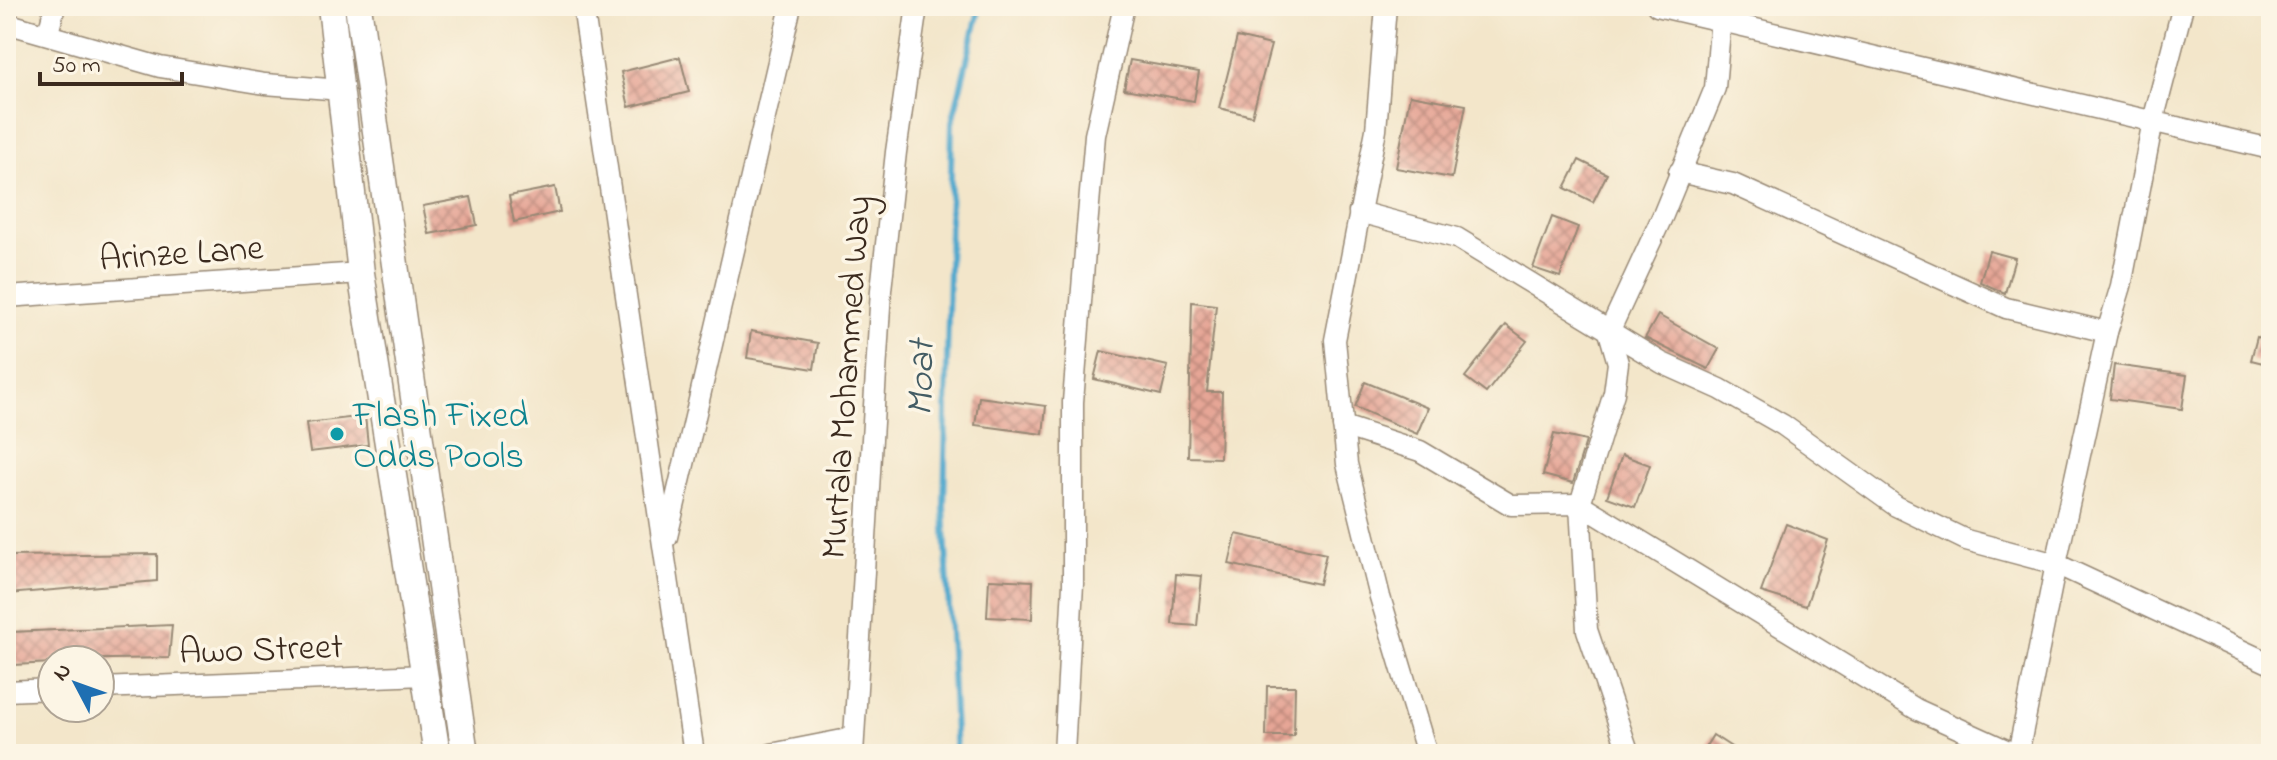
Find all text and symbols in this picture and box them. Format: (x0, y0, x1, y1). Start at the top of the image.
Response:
scale bar (40, 36, 182, 86)
text: 50 m (52, 49, 101, 84)
street label: Murtala Mohammed Way (809, 194, 888, 561)
street label: Arinze Lane (97, 223, 266, 288)
water label: Moat (894, 336, 952, 417)
place label: Flash Fixed Odds Pools (352, 391, 529, 485)
marker: Flash Fixed Odds Pools (328, 425, 346, 443)
street label: Awo Street (178, 622, 344, 681)
north arrow (36, 644, 116, 724)
text: N (46, 657, 80, 689)

